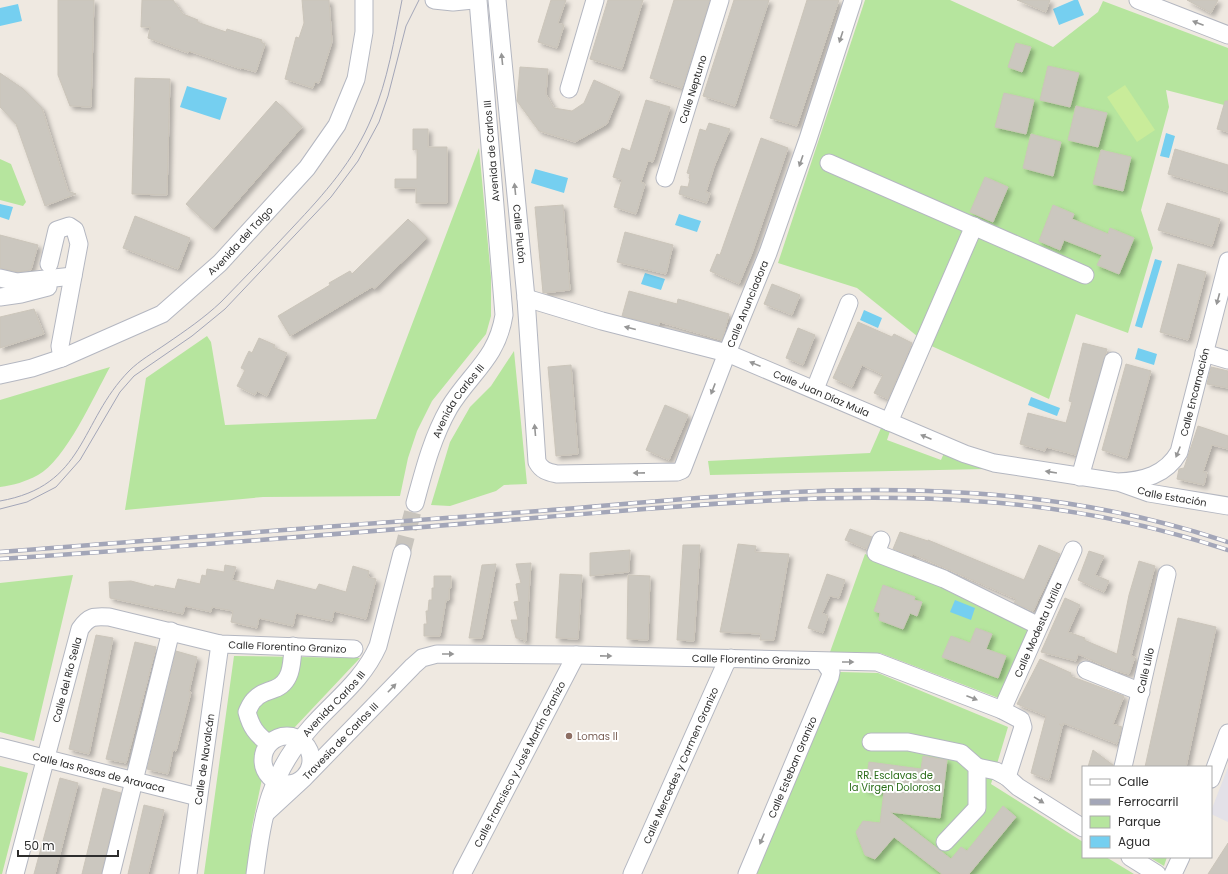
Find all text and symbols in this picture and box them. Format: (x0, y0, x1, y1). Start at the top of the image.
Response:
one-way arrow (1192, 20, 1204, 26)
one-way arrow (838, 31, 844, 43)
one-way arrow (499, 53, 506, 65)
street label: Calle Neptuno (675, 53, 711, 126)
street label: Avenida de Carlos III (480, 100, 503, 202)
one-way arrow (797, 155, 803, 167)
one-way arrow (512, 183, 518, 195)
street label: Avenida del Talgo (204, 203, 277, 279)
street label: Calle Plutón (509, 204, 530, 264)
street label: Calle Anunciadora (723, 258, 772, 350)
one-way arrow (1215, 293, 1221, 305)
one-way arrow (624, 325, 636, 331)
street label: Calle Encarnación (1176, 346, 1213, 438)
street label: Avenida Carlos III (429, 361, 488, 440)
one-way arrow (748, 361, 760, 367)
street label: Calle Juan Díaz Mula (771, 366, 872, 421)
one-way arrow (709, 384, 715, 396)
one-way arrow (531, 424, 538, 436)
one-way arrow (920, 434, 932, 440)
one-way arrow (1174, 446, 1180, 458)
one-way arrow (1044, 469, 1057, 475)
one-way arrow (632, 470, 645, 476)
street label: Calle Estación (1135, 482, 1208, 510)
street label: Calle Modesta Utrilla (1010, 580, 1066, 680)
street label: Calle del Río Sella (49, 635, 86, 724)
street label: Calle Florentino Granizo (228, 637, 347, 657)
street label: Calle Lillo (1133, 646, 1158, 695)
one-way arrow (442, 651, 455, 657)
street label: Calle Florentino Granizo (692, 651, 810, 668)
one-way arrow (600, 652, 612, 659)
one-way arrow (842, 659, 855, 665)
street label: Avenida Carlos III (299, 668, 369, 740)
street label: Calle Francisco y José Martín Granizo (470, 678, 569, 850)
one-way arrow (387, 683, 396, 693)
street label: Calle Mercedes y Carmen Granizo (639, 685, 722, 846)
one-way arrow (966, 696, 978, 702)
street label: Travesía de Carlos III (299, 699, 382, 783)
street label: Calle de Navalcán (191, 713, 218, 806)
street label: Calle Esteban Granizo (764, 714, 821, 821)
place label: Lomas II (577, 729, 618, 744)
marker: Lomas II (564, 731, 574, 741)
street label: Calle las Rosas de Aravaca (31, 749, 167, 796)
legend (1082, 766, 1212, 858)
park label: RR. Esclavas de la Virgen Dolorosa (849, 768, 941, 795)
text: Calle (1118, 773, 1149, 790)
text: Ferrocarril (1118, 793, 1178, 810)
one-way arrow (1033, 796, 1045, 803)
text: Parque (1118, 813, 1161, 830)
scale bar (18, 832, 118, 858)
text: Agua (1118, 833, 1150, 850)
one-way arrow (759, 834, 765, 845)
text: 50 m (24, 837, 55, 854)

